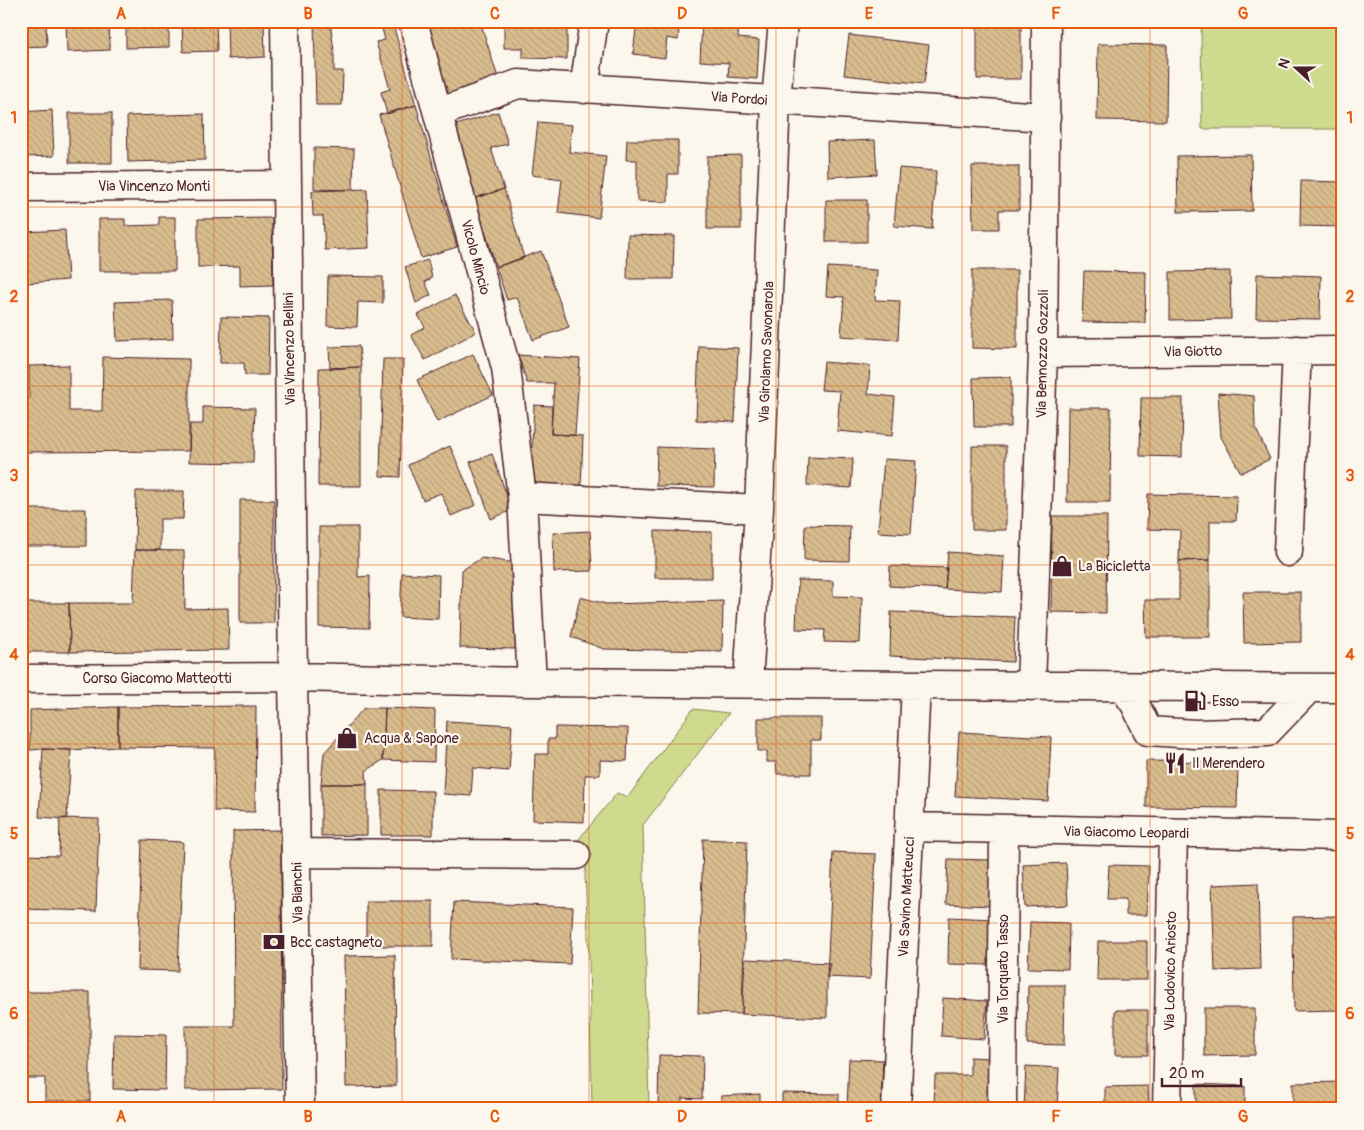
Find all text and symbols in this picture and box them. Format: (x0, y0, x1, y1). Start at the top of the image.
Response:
text: A (116, 4, 127, 24)
text: B (303, 4, 313, 24)
text: C (490, 4, 500, 24)
text: D (677, 4, 687, 24)
text: E (865, 4, 874, 24)
text: F (1051, 4, 1061, 24)
text: G (1238, 4, 1249, 24)
north arrow (1272, 42, 1322, 92)
text: N (1275, 56, 1294, 71)
street label: Via Pordoi (710, 88, 768, 109)
text: 1 (11, 108, 17, 128)
text: 1 (1347, 108, 1353, 128)
street label: Via Vincenzo Monti (98, 178, 210, 195)
street label: Vicolo Mincio (457, 218, 494, 297)
street label: Via Girolamo Savonarola (756, 281, 777, 423)
text: 2 (10, 287, 19, 307)
text: 2 (1346, 287, 1355, 307)
street label: Via Bennozzo Gozzoli (1033, 289, 1052, 418)
street label: Via Vincenzo Bellini (280, 292, 299, 406)
street label: Via Giotto (1164, 342, 1223, 361)
text: 3 (10, 466, 19, 486)
text: 3 (1346, 466, 1355, 486)
shop icon: La Bicicletta (1049, 553, 1075, 579)
place label: La Bicicletta (1078, 558, 1151, 575)
text: 4 (9, 645, 19, 665)
text: 4 (1345, 645, 1355, 665)
street label: Corso Giacomo Matteotti (82, 670, 232, 687)
fuel station icon: Esso (1182, 688, 1208, 714)
place label: Esso (1212, 693, 1240, 710)
shop icon: Acqua & Sapone (334, 725, 360, 751)
place label: Acqua & Sapone (364, 730, 459, 747)
restaurant icon: Il Merendero (1162, 750, 1188, 776)
place label: Il Merendero (1192, 755, 1265, 772)
street label: Via Giacomo Leopardi (1063, 823, 1189, 842)
text: 5 (10, 824, 19, 844)
text: 5 (1346, 824, 1355, 844)
street label: Via Savino Matteucci (895, 836, 918, 958)
street label: Via Bianchi (288, 862, 307, 924)
street label: Via Lodovico Ariosto (1161, 910, 1180, 1031)
street label: Via Torquato Tasso (995, 914, 1012, 1024)
bank icon: Bcc castagneto (261, 929, 287, 955)
place label: Bcc castagneto (290, 934, 383, 951)
text: 6 (9, 1004, 19, 1024)
text: 6 (1345, 1004, 1355, 1024)
scale bar (1162, 1055, 1240, 1087)
text: 20 m (1169, 1064, 1204, 1083)
text: A (116, 1107, 127, 1127)
text: B (303, 1107, 313, 1127)
text: C (490, 1107, 500, 1127)
text: D (677, 1107, 687, 1127)
text: E (865, 1107, 874, 1127)
text: F (1051, 1107, 1061, 1127)
text: G (1238, 1107, 1249, 1127)

